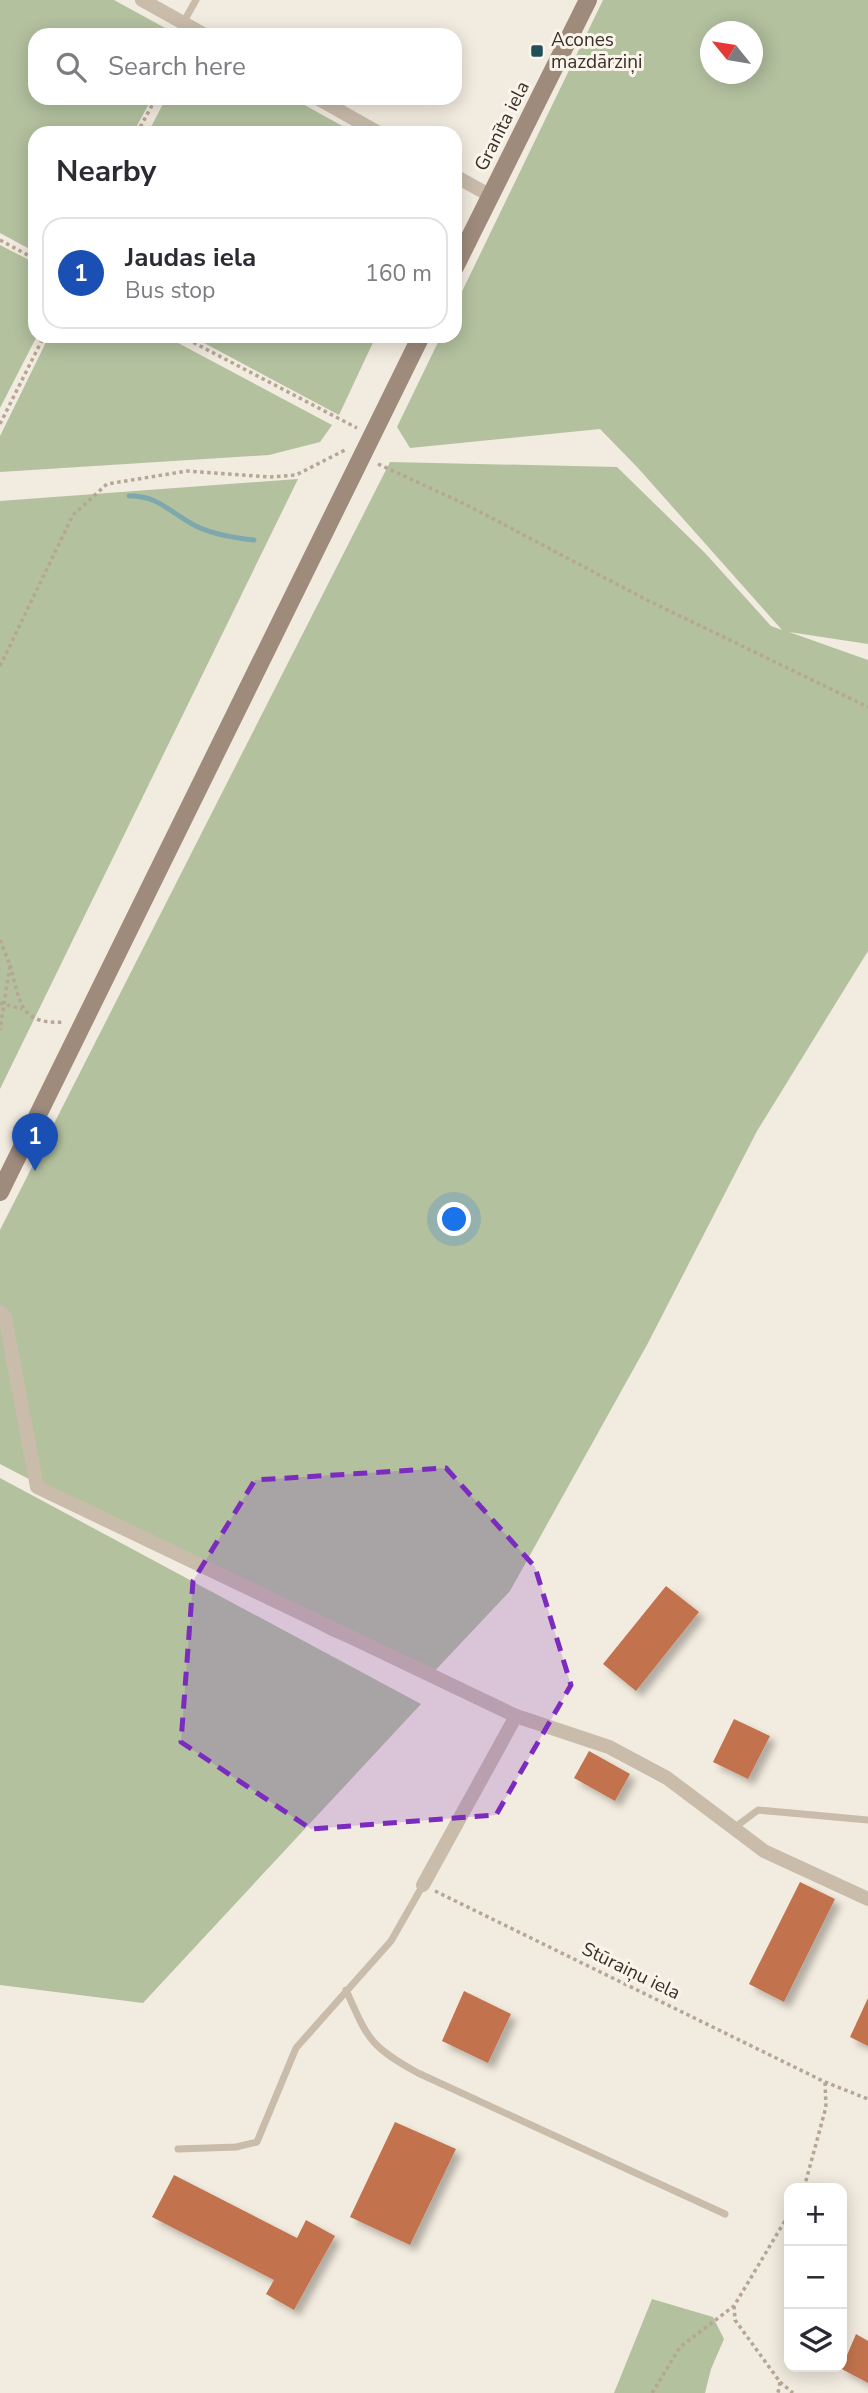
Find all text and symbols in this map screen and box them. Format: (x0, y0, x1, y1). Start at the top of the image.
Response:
north arrow (700, 21, 763, 84)
place label: Acones mazdārziņi (551, 27, 642, 75)
search box (28, 28, 462, 105)
marker: Acones mazdārziņi (529, 43, 545, 59)
icon: search (52, 48, 90, 86)
text: Search here (108, 49, 246, 84)
street label: Granīta iela (468, 77, 536, 175)
text: Nearby (56, 151, 156, 192)
text: Jaudas iela (125, 240, 256, 275)
text: 1 (74, 258, 88, 289)
text: 160 m (365, 258, 432, 289)
text: Bus stop (125, 275, 216, 306)
pin: 1 (12, 1113, 58, 1171)
your location (437, 1202, 471, 1236)
street label: Stūraiņu iela (577, 1936, 685, 2006)
map controls (784, 2183, 847, 2372)
button: + (784, 2183, 847, 2246)
button: − (784, 2246, 847, 2309)
button: layers (784, 2309, 847, 2372)

